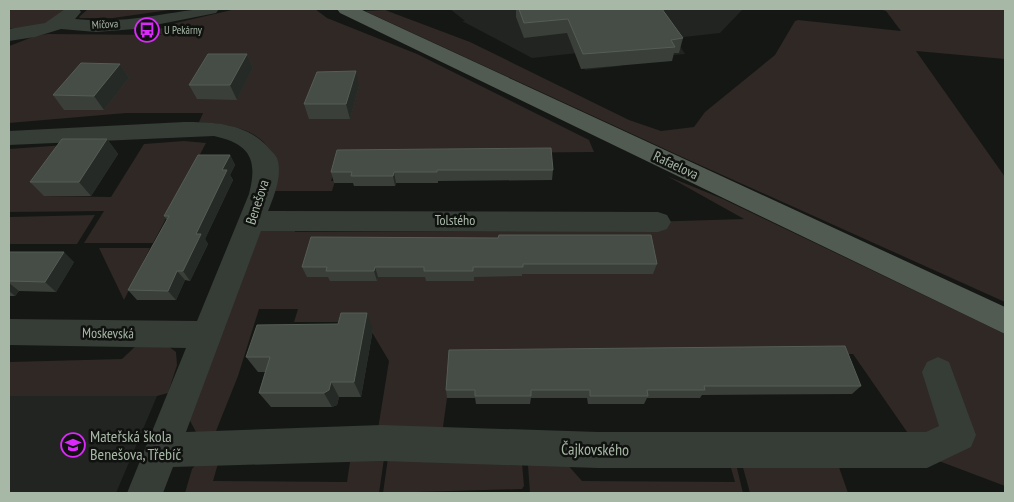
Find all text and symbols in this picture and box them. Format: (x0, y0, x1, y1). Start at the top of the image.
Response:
street label: Míčova (91, 16, 119, 32)
bus stop icon: U Pekárny (134, 17, 160, 43)
place label: U Pekárny (164, 23, 203, 37)
street label: Rafaelova (651, 147, 701, 183)
street label: Benešova (241, 177, 273, 227)
street label: Tolstého (435, 211, 475, 229)
street label: Moskevská (82, 324, 134, 342)
place label: Mateřská škola Benešova, Třebíč (90, 426, 182, 464)
school or university icon: Mateřská škola Benešova, Třebíč (60, 432, 86, 458)
street label: Čajkovského (561, 438, 629, 460)

